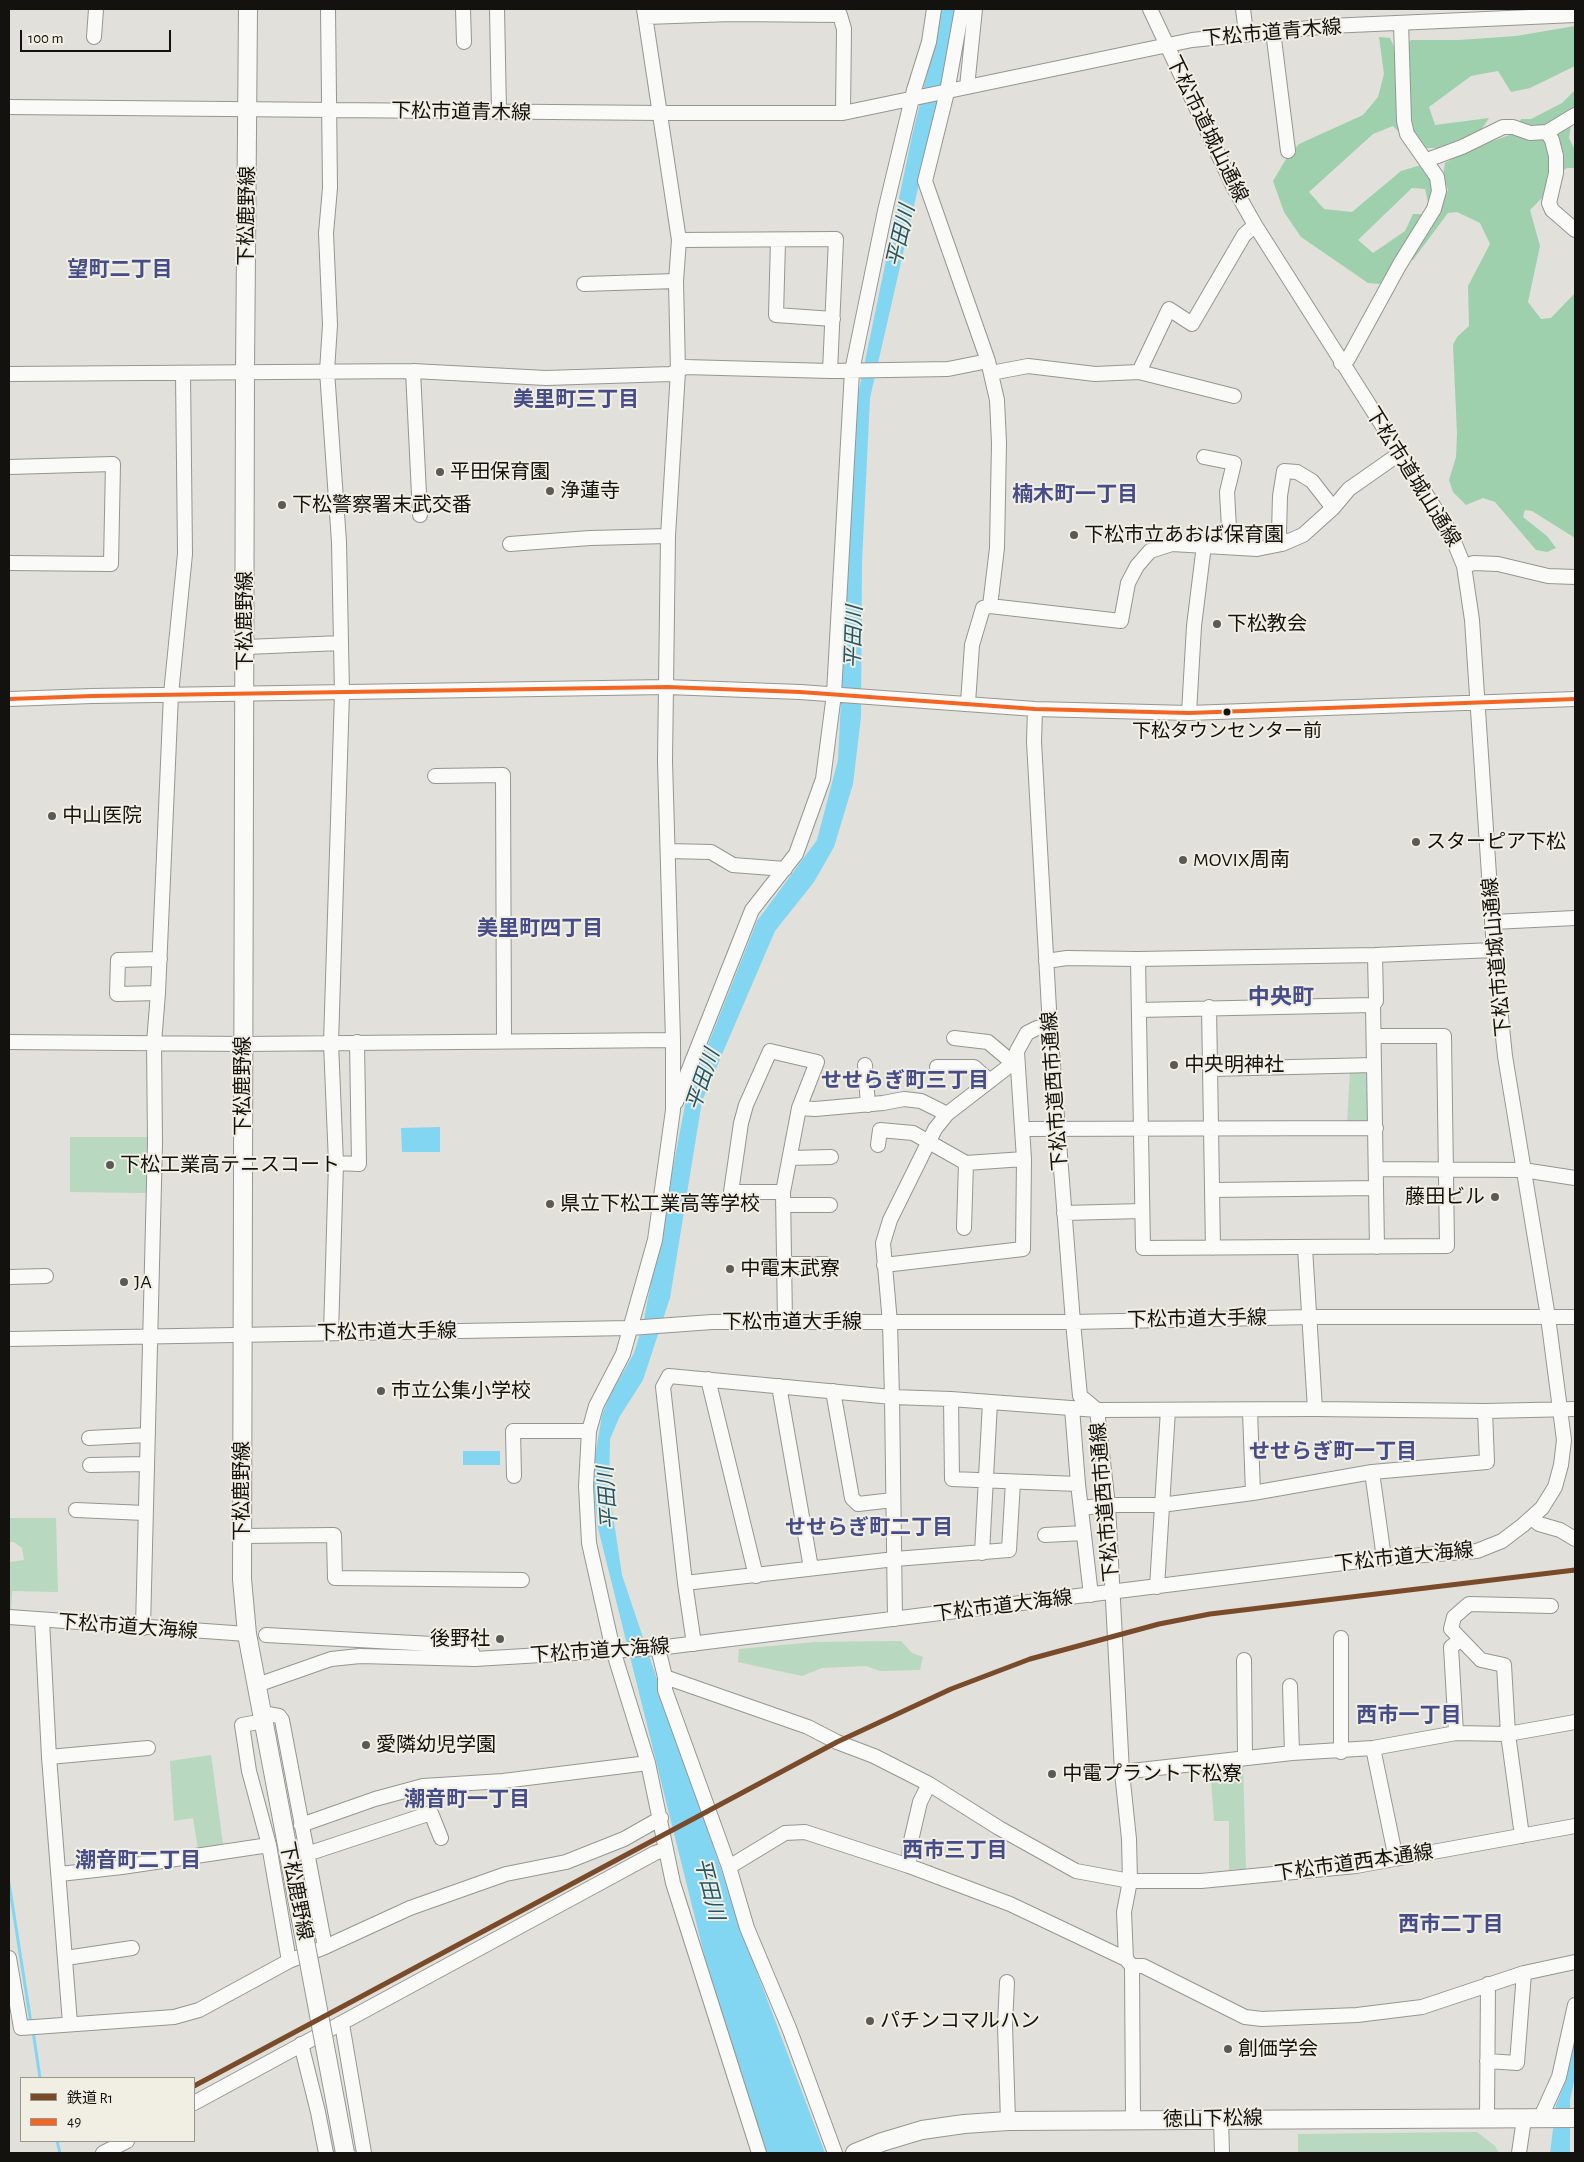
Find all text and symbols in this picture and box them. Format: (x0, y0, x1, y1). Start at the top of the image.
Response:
street label: 下松市道青木線 (1201, 15, 1343, 51)
scale bar (22, 20, 174, 52)
text: 100 m (28, 31, 63, 46)
street label: 下松市道城山通線 (1161, 52, 1253, 206)
street label: 下松市道青木線 (391, 99, 531, 125)
street label: 下松鹿野線 (234, 166, 260, 266)
water label: 平田川 (882, 202, 920, 270)
district label: 望町二丁目 (68, 257, 172, 283)
district label: 美里町三丁目 (513, 387, 639, 413)
street label: 下松市道城山通線 (1360, 403, 1466, 551)
place label: 平田保育園 (450, 460, 550, 484)
marker: 平田保育園 (434, 466, 446, 478)
place label: 浄蓮寺 (560, 479, 620, 503)
district label: 楠木町一丁目 (1012, 482, 1138, 508)
marker: 浄蓮寺 (544, 485, 556, 497)
place label: 下松警察署末武交番 (292, 493, 472, 517)
marker: 下松警察署末武交番 (276, 499, 288, 511)
place label: 下松市立あおば保育園 (1084, 523, 1284, 547)
marker: 下松市立あおば保育園 (1068, 529, 1080, 541)
street label: 下松鹿野線 (233, 571, 257, 671)
water label: 平田川 (840, 605, 868, 669)
place label: 下松教会 (1227, 612, 1307, 636)
marker: 下松教会 (1211, 618, 1223, 630)
marker: 下松タウンセンター前 (1222, 707, 1232, 717)
place label: 下松タウンセンター前 (1132, 720, 1322, 742)
place label: 中山医院 (62, 804, 142, 828)
marker: 中山医院 (46, 810, 58, 822)
place label: スターピア下松 (1426, 830, 1566, 854)
marker: スターピア下松 (1410, 836, 1422, 848)
place label: MOVIX周南 (1193, 848, 1290, 872)
marker: MOVIX周南 (1177, 854, 1189, 866)
street label: 下松市道城山通線 (1478, 876, 1516, 1038)
district label: 美里町四丁目 (477, 916, 603, 942)
district label: 中央町 (1248, 984, 1314, 1010)
street label: 下松市道西市通線 (1037, 1010, 1073, 1172)
street label: 下松鹿野線 (231, 1036, 255, 1136)
water label: 平田川 (681, 1046, 725, 1114)
place label: 中央明神社 (1184, 1053, 1284, 1077)
marker: 中央明神社 (1168, 1059, 1180, 1071)
district label: せせらぎ町三丁目 (821, 1068, 989, 1094)
place label: 下松工業高テニスコート (120, 1153, 340, 1177)
marker: 下松工業高テニスコート (104, 1159, 116, 1171)
place label: 藤田ビル (1405, 1185, 1485, 1209)
marker: 藤田ビル (1489, 1191, 1501, 1203)
place label: 県立下松工業高等学校 (560, 1192, 760, 1216)
marker: 県立下松工業高等学校 (544, 1198, 556, 1210)
place label: 中電末武寮 (740, 1257, 840, 1281)
marker: 中電末武寮 (724, 1263, 736, 1275)
place label: JA (134, 1270, 152, 1294)
marker: JA (118, 1276, 130, 1288)
street label: 下松市道大手線 (1127, 1306, 1267, 1332)
street label: 下松市道大手線 (722, 1310, 862, 1334)
street label: 下松市道大手線 (317, 1319, 457, 1345)
place label: 市立公集小学校 (391, 1379, 531, 1403)
marker: 市立公集小学校 (375, 1385, 387, 1397)
street label: 下松市道西市通線 (1086, 1421, 1124, 1583)
district label: せせらぎ町一丁目 (1249, 1439, 1417, 1465)
street label: 下松鹿野線 (230, 1441, 254, 1541)
water label: 平田川 (593, 1466, 623, 1530)
district label: せせらぎ町二丁目 (785, 1515, 953, 1541)
street label: 下松市道大海線 (1333, 1538, 1475, 1576)
street label: 下松市道大海線 (932, 1586, 1074, 1626)
street label: 下松市道大海線 (57, 1610, 199, 1644)
place label: 後野社 (430, 1627, 490, 1651)
marker: 後野社 (494, 1633, 506, 1645)
street label: 下松市道大海線 (529, 1634, 671, 1668)
district label: 西市一丁目 (1357, 1703, 1461, 1729)
place label: 愛隣幼児学園 (376, 1733, 496, 1757)
marker: 愛隣幼児学園 (360, 1739, 372, 1751)
place label: 中電プラント下松寮 (1062, 1762, 1242, 1786)
marker: 中電プラント下松寮 (1046, 1768, 1058, 1780)
district label: 潮音町一丁目 (404, 1787, 530, 1813)
district label: 西市三丁目 (903, 1838, 1007, 1864)
street label: 下松鹿野線 (275, 1840, 317, 1942)
street label: 下松市道西本通線 (1273, 1840, 1435, 1886)
district label: 潮音町二丁目 (75, 1848, 201, 1874)
water label: 平田川 (689, 1855, 729, 1923)
district label: 西市二丁目 (1399, 1912, 1503, 1938)
place label: パチンコマルハン (880, 2009, 1040, 2033)
marker: パチンコマルハン (864, 2015, 876, 2027)
place label: 創価学会 (1238, 2037, 1318, 2061)
marker: 創価学会 (1222, 2043, 1234, 2055)
legend (20, 2077, 195, 2142)
text: 鉄道 R1 (67, 2091, 113, 2106)
street label: 徳山下松線 (1163, 2106, 1263, 2132)
text: 49 (67, 2114, 81, 2129)

